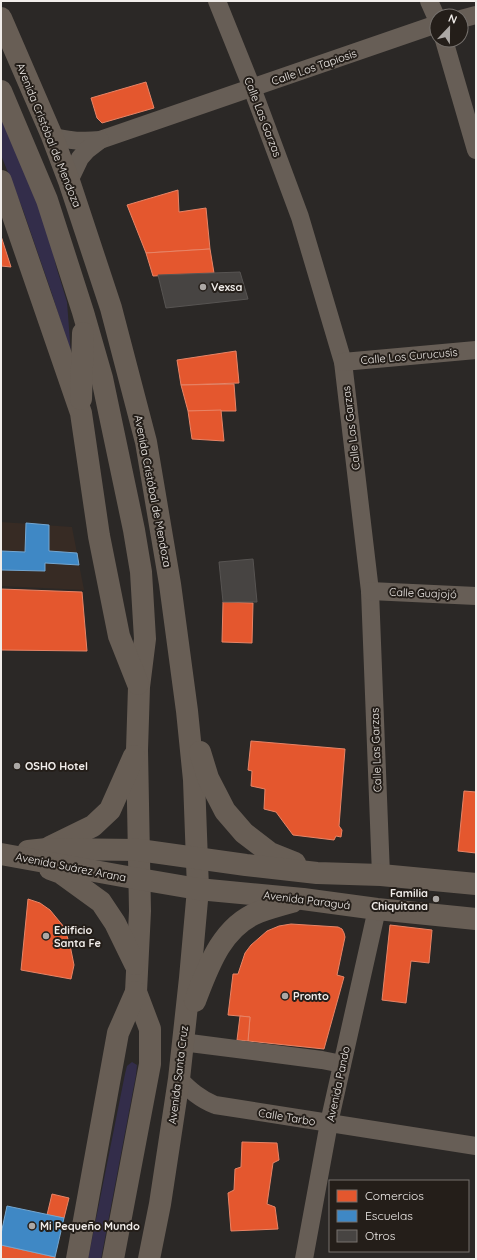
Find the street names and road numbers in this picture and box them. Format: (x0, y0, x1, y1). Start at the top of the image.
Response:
street label: Calle Los Tapiosis (270, 46, 358, 88)
street label: Avenida Cristóbal de Mendoza (14, 61, 84, 209)
street label: Calle Las Garzas (241, 75, 285, 159)
street label: Calle Los Curucusis (360, 345, 458, 367)
street label: Calle Las Garzas (339, 385, 363, 471)
street label: Avenida Cristóbal de Mendoza (131, 414, 175, 568)
street label: Calle Guajojó (389, 585, 457, 601)
street label: Calle Las Garzas (368, 708, 384, 792)
street label: Avenida Suárez Arana (15, 849, 127, 885)
street label: Avenida Paraguá (263, 888, 351, 912)
street label: Avenida Santa Cruz (165, 1025, 191, 1125)
street label: Avenida Pando (323, 1045, 353, 1123)
street label: Calle Tarbo (257, 1106, 317, 1128)

